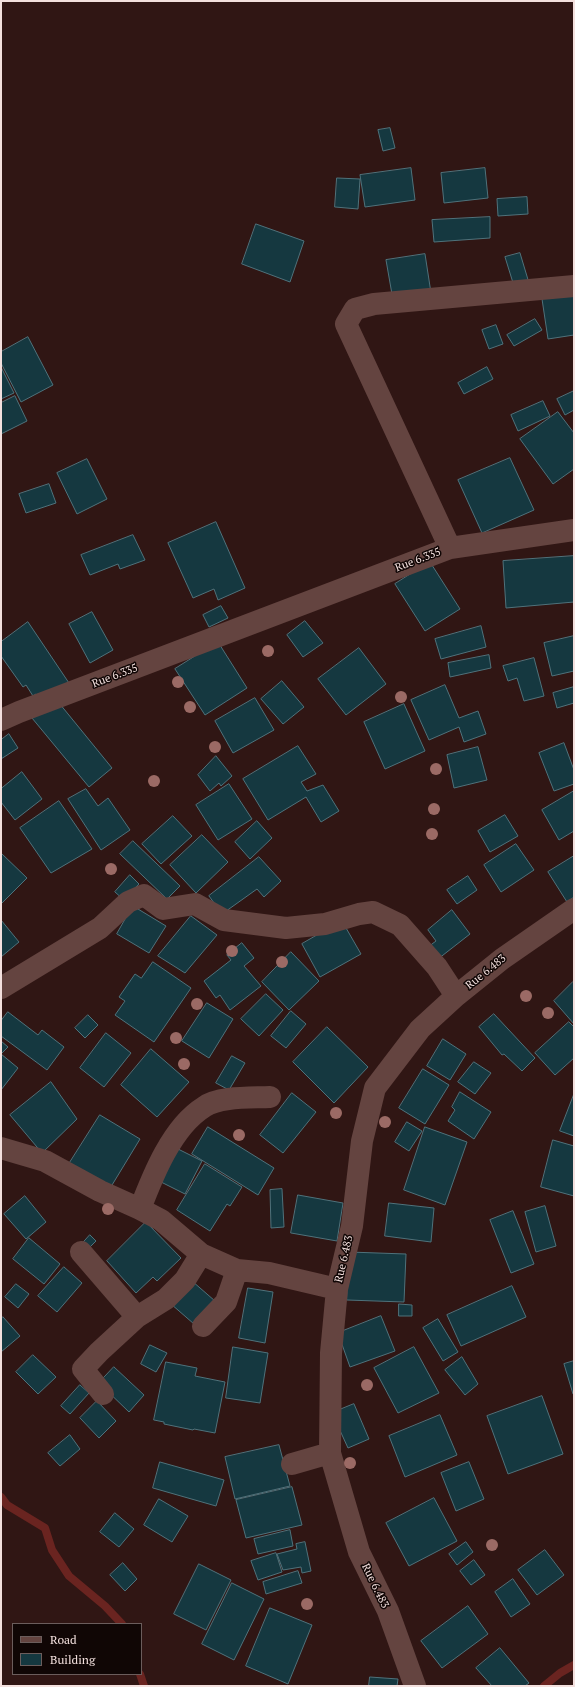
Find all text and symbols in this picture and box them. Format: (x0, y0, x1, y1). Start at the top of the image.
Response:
street label: Rue 6.335 (393, 545, 443, 575)
street label: Rue 6.335 (90, 661, 140, 691)
street label: Rue 6.483 (463, 952, 509, 992)
street label: Rue 6.483 (332, 1234, 356, 1284)
street label: Rue 6.483 (359, 1562, 391, 1610)
legend (12, 1623, 142, 1675)
text: Road (50, 1632, 77, 1647)
text: Building (50, 1652, 95, 1667)

